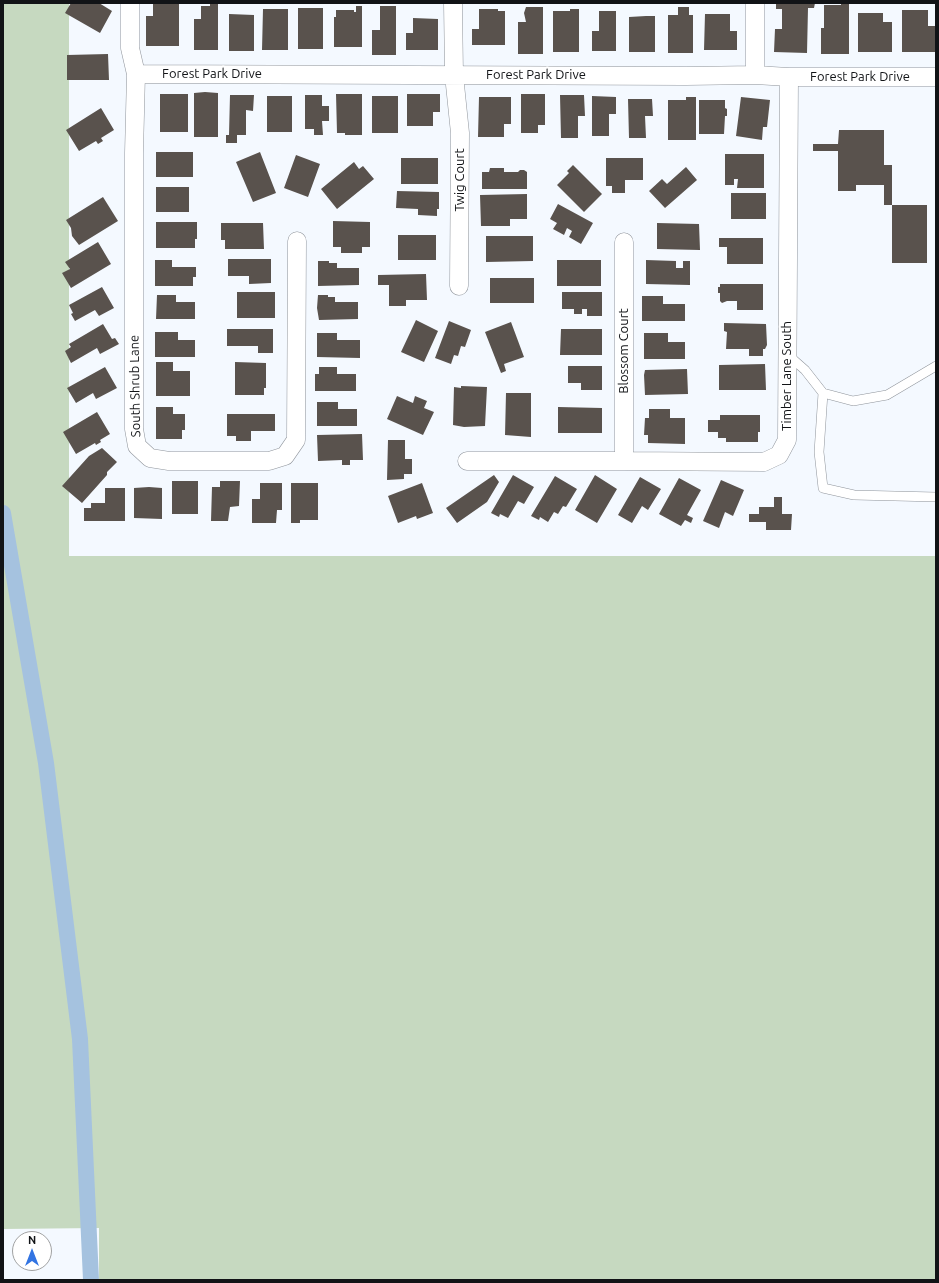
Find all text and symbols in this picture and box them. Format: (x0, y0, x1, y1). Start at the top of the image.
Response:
street label: Forest Park Drive (162, 66, 262, 82)
street label: Forest Park Drive (486, 67, 586, 83)
street label: Forest Park Drive (810, 69, 910, 85)
street label: Twig Court (452, 148, 468, 212)
street label: Blossom Court (616, 308, 632, 394)
street label: Timber Lane South (779, 321, 795, 431)
street label: South Shrub Lane (126, 335, 144, 437)
north arrow (12, 1231, 52, 1271)
text: N (28, 1234, 36, 1246)

